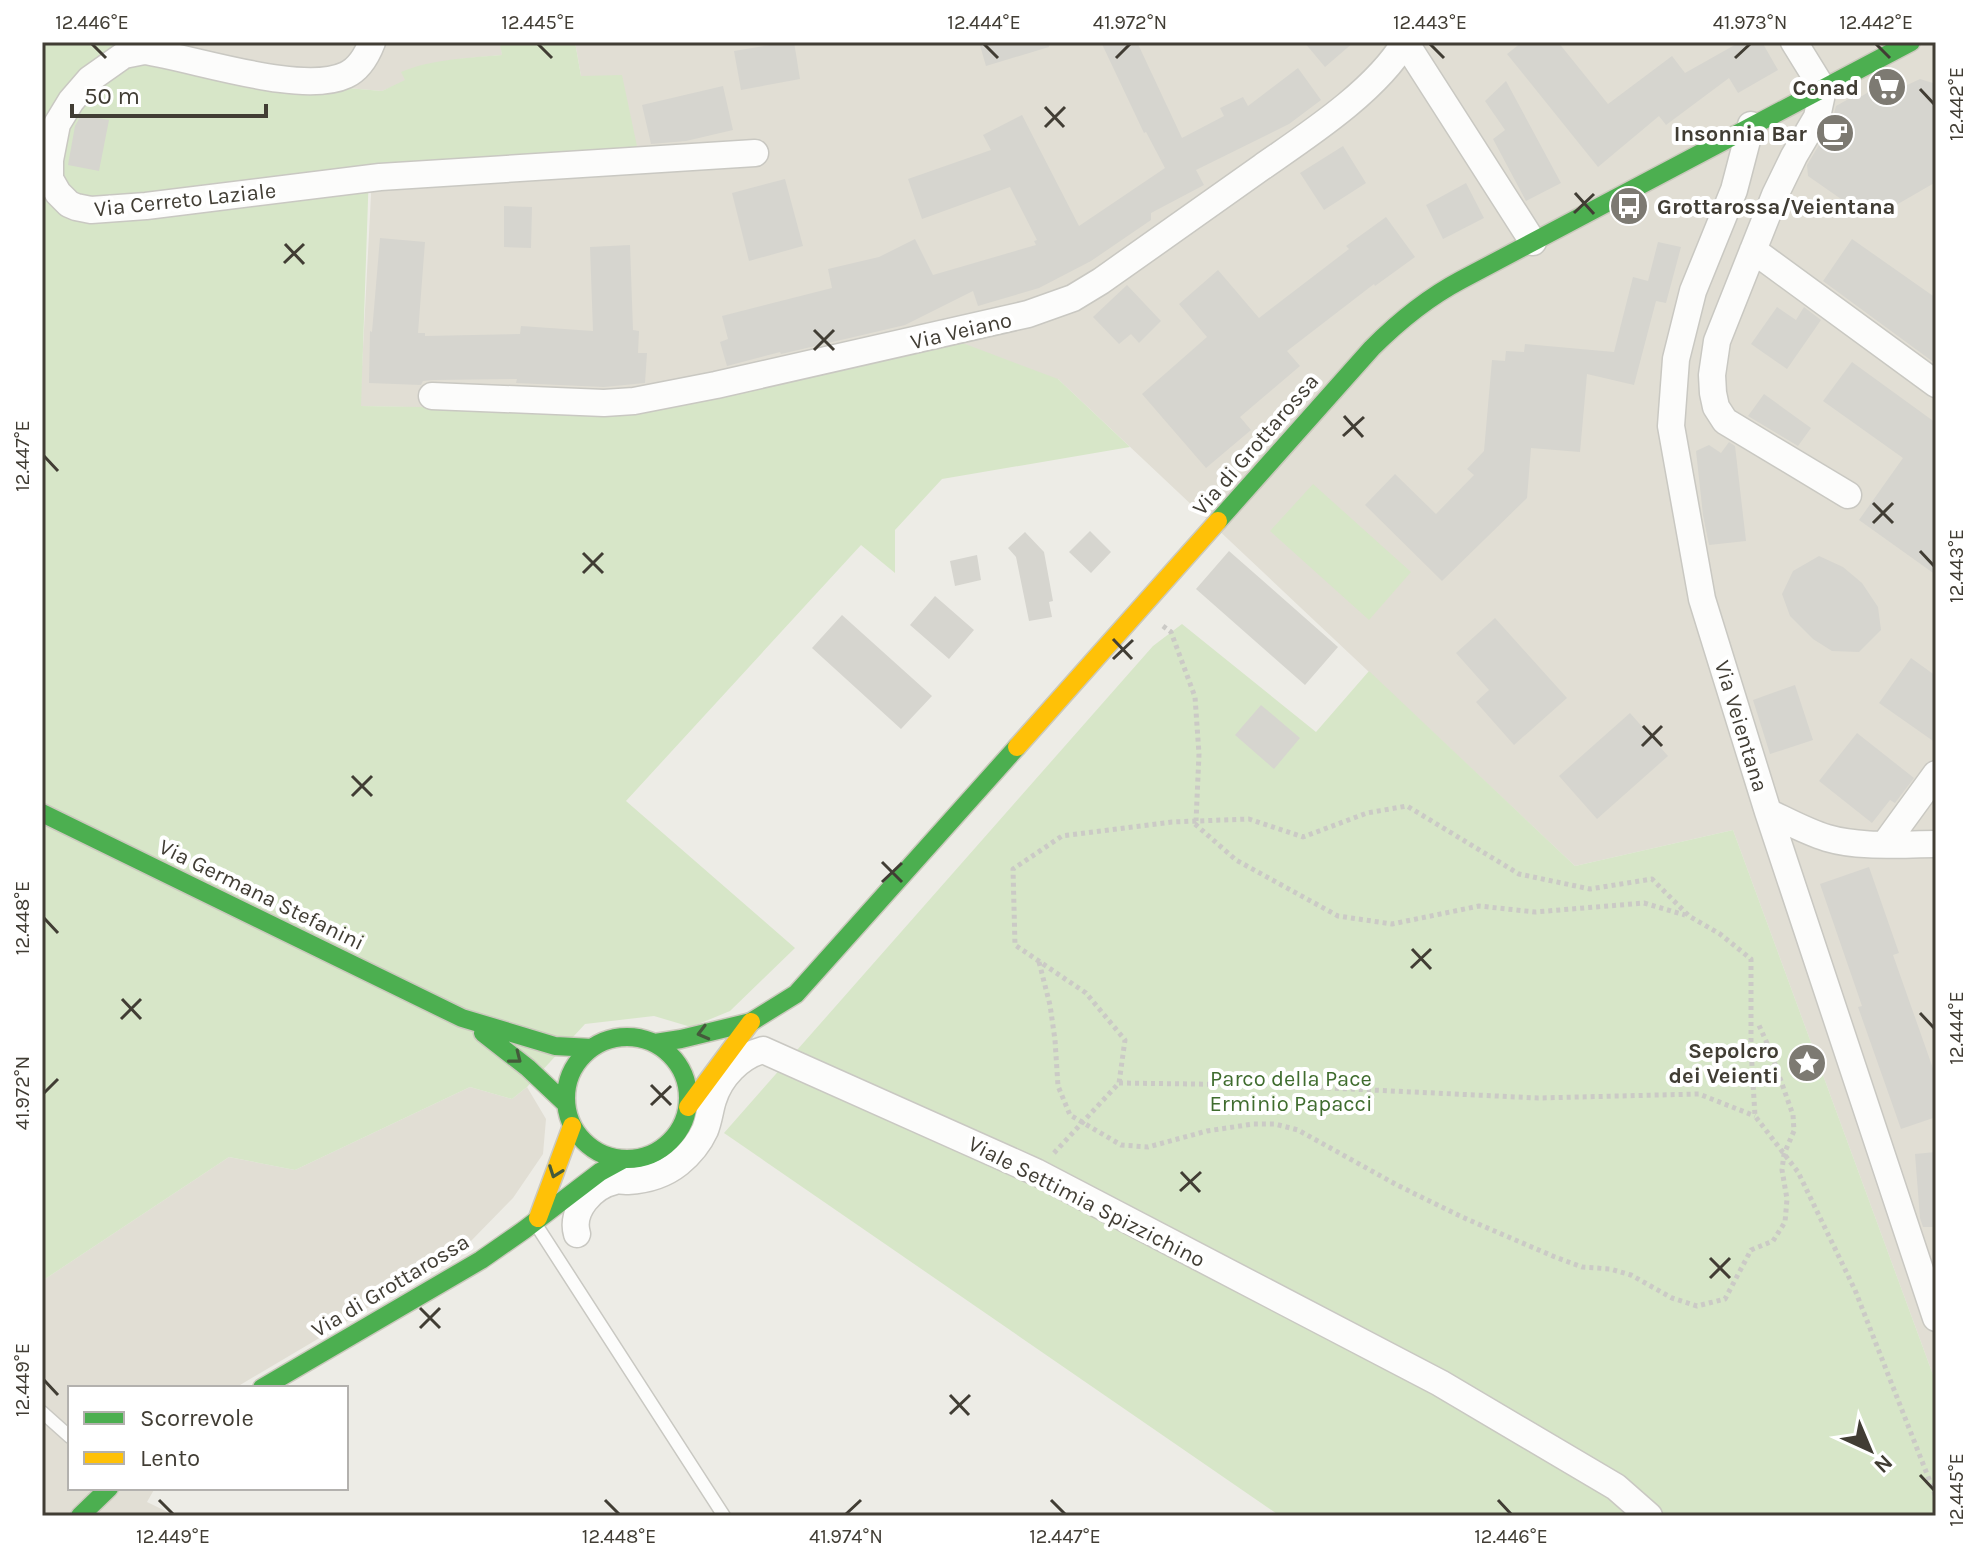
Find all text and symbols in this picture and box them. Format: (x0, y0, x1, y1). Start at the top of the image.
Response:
text: 12.446°E (55, 11, 129, 34)
text: 12.445°E (501, 11, 575, 34)
text: 12.444°E (947, 11, 1021, 34)
text: 41.972°N (1093, 11, 1167, 34)
text: 12.443°E (1393, 11, 1467, 34)
text: 41.973°N (1713, 11, 1787, 34)
text: 12.442°E (1839, 11, 1913, 34)
supermarket icon: Conad (1866, 66, 1908, 108)
text: 12.442°E (1945, 67, 1968, 141)
scale bar (72, 68, 266, 118)
place label: Conad (1793, 75, 1859, 101)
text: 50 m (84, 82, 140, 110)
cafe icon: Insonnia Bar (1814, 112, 1856, 154)
place label: Insonnia Bar (1674, 121, 1807, 147)
street label: Via Cerreto Laziale (93, 178, 277, 222)
bus stop icon: Grottarossa/Veientana (1608, 185, 1650, 227)
place label: Grottarossa/Veientana (1657, 194, 1896, 220)
street label: Via Veiano (908, 307, 1014, 355)
street label: Via di Grottarossa (1187, 369, 1324, 521)
text: 12.447°E (11, 420, 34, 492)
text: 12.443°E (1945, 529, 1968, 603)
street label: Via Veientana (1709, 657, 1773, 795)
street label: Via Germana Stefanini (155, 834, 368, 956)
text: 12.448°E (11, 881, 34, 955)
text: 12.444°E (1945, 991, 1968, 1065)
one-way arrow (696, 1024, 710, 1041)
place label: Sepolcro dei Veienti (1669, 1038, 1779, 1089)
place icon: Sepolcro dei Veienti (1786, 1042, 1828, 1084)
one-way arrow (507, 1048, 521, 1063)
text: 41.972°N (11, 1056, 34, 1130)
park label: Parco della Pace Erminio Papacci (1209, 1066, 1373, 1117)
street label: Viale Settimia Spizzichino (964, 1131, 1209, 1273)
one-way arrow (548, 1164, 564, 1178)
street label: Via di Grottarossa (307, 1229, 474, 1343)
text: 12.449°E (11, 1343, 34, 1417)
legend (68, 1386, 348, 1490)
text: Scorrevole (140, 1404, 254, 1432)
north arrow (1830, 1410, 1910, 1490)
text: Lento (140, 1444, 200, 1472)
text: N (1868, 1449, 1898, 1479)
text: 12.445°E (1945, 1453, 1968, 1527)
text: 12.449°E (136, 1525, 210, 1548)
text: 12.448°E (582, 1525, 656, 1548)
text: 41.974°N (809, 1525, 883, 1548)
text: 12.447°E (1029, 1525, 1101, 1548)
text: 12.446°E (1474, 1525, 1548, 1548)

